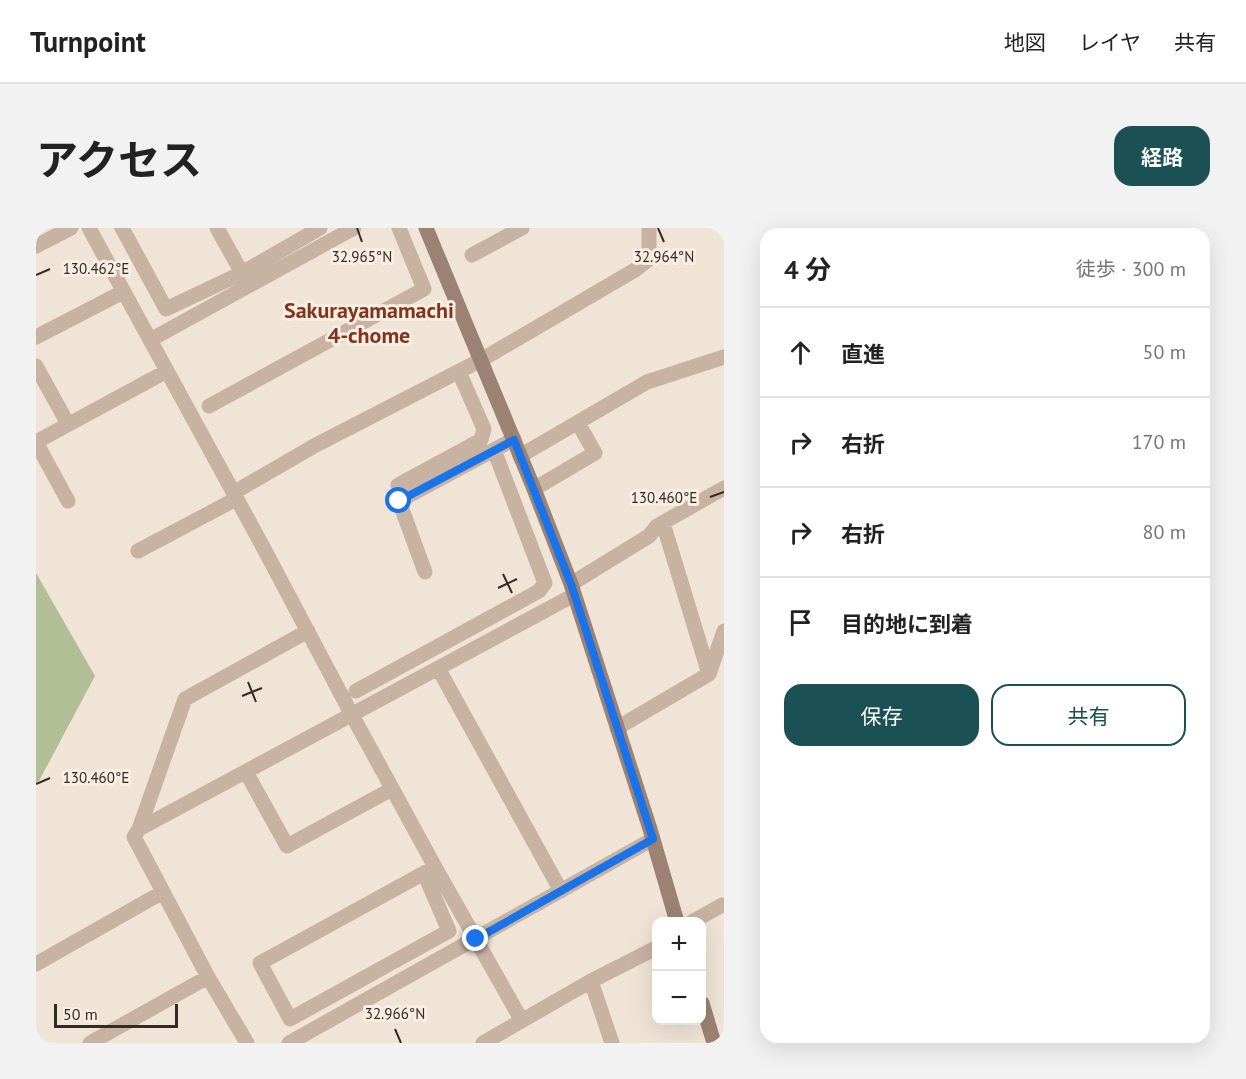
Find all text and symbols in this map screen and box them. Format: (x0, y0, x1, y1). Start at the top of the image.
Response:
text: Turnpoint (30, 23, 146, 60)
text: 地図 (1004, 29, 1046, 56)
text: レイヤ (1079, 29, 1141, 56)
text: 共有 (1174, 29, 1216, 56)
button: 経路 (1114, 126, 1210, 186)
text: アクセス (36, 132, 202, 187)
text: 32.965°N (332, 247, 392, 266)
text: 32.964°N (634, 247, 694, 266)
text: 4 分 (784, 253, 831, 286)
text: 徒歩 · 300 m (1076, 256, 1186, 282)
text: 130.462°E (63, 259, 129, 278)
district label: Sakurayamamachi 4-chome (284, 296, 454, 349)
icon: ahead (784, 336, 817, 369)
text: 50 m (1143, 339, 1186, 365)
text: 直進 (841, 340, 885, 368)
icon: right (784, 426, 817, 459)
text: 170 m (1132, 429, 1186, 455)
text: 右折 (841, 430, 885, 458)
route start (385, 487, 411, 513)
text: 130.460°E (631, 488, 697, 507)
icon: right (784, 516, 817, 549)
text: 80 m (1143, 519, 1186, 545)
text: 右折 (841, 520, 885, 548)
icon: arrive (784, 606, 817, 639)
text: 目的地に到着 (841, 610, 973, 638)
button: 保存 (784, 684, 979, 746)
button: 共有 (991, 684, 1186, 746)
text: 130.460°E (63, 768, 129, 787)
map controls (652, 917, 706, 1025)
button: + (652, 917, 706, 971)
route end (462, 925, 488, 951)
button: − (652, 971, 706, 1025)
scale bar (54, 1001, 178, 1028)
text: 50 m (63, 1004, 98, 1024)
text: 32.966°N (365, 1004, 425, 1023)

